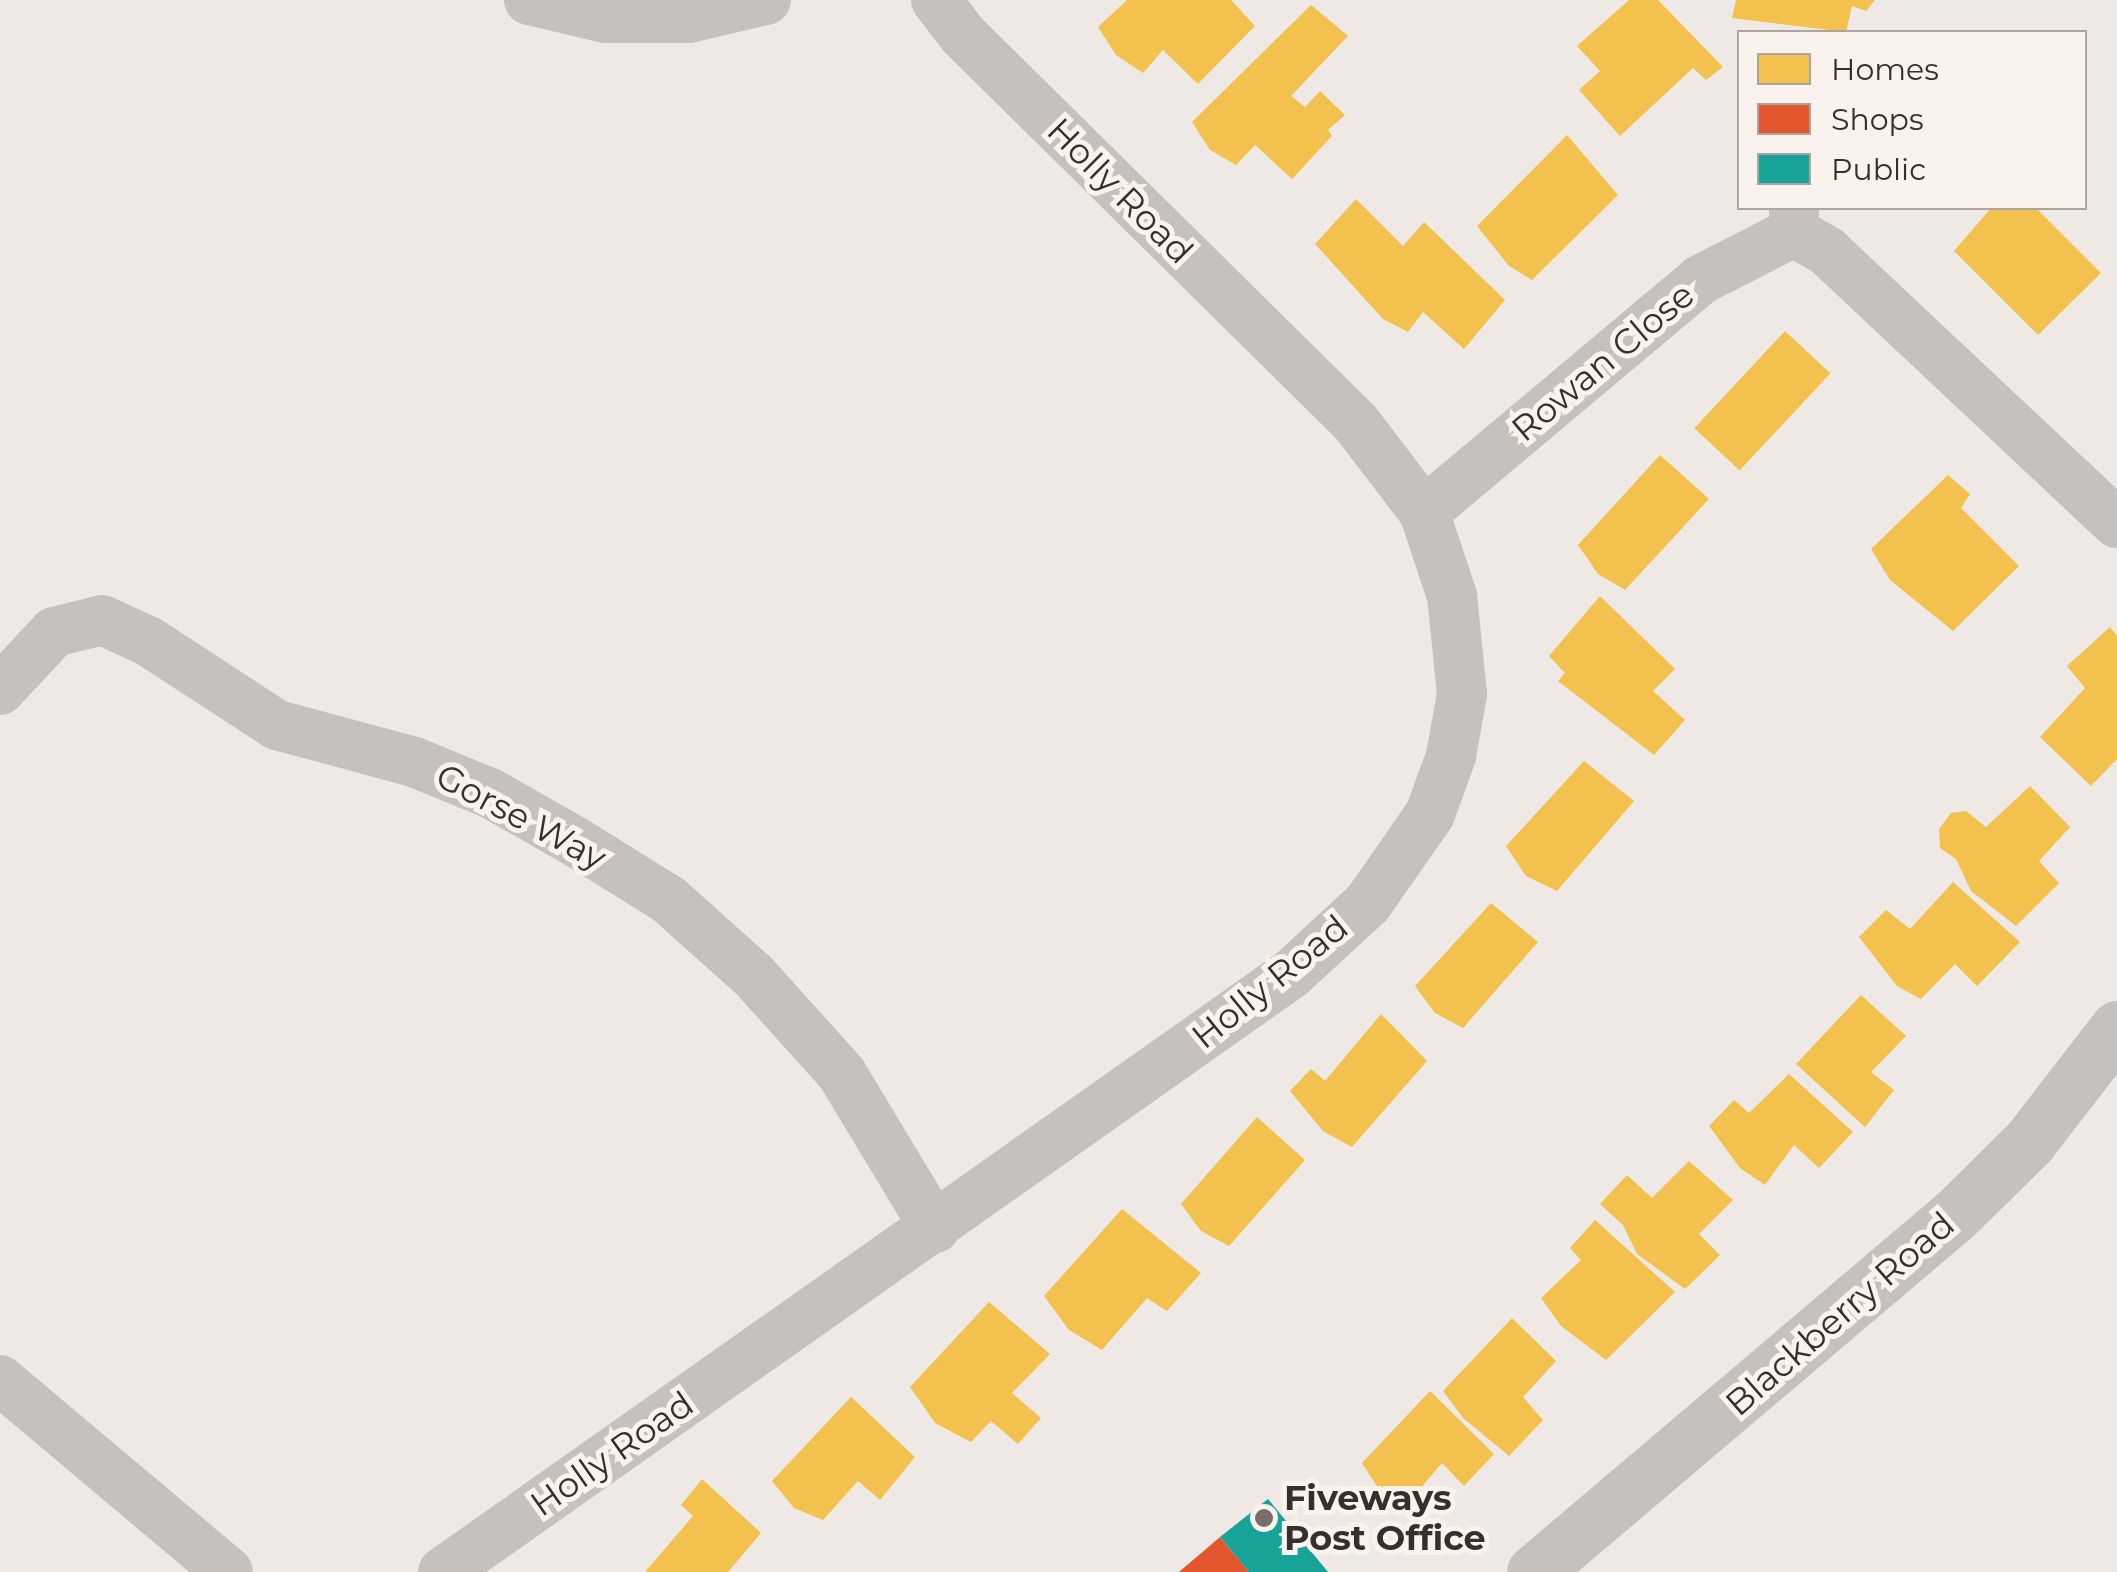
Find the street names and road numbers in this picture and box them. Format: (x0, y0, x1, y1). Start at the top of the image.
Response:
street label: Holly Road (1038, 109, 1202, 273)
street label: Rowan Close (1503, 274, 1703, 450)
street label: Gorse Way (429, 755, 613, 879)
street label: Holly Road (1183, 906, 1357, 1058)
street label: Blackberry Road (1717, 1203, 1963, 1425)
street label: Holly Road (523, 1383, 701, 1525)

